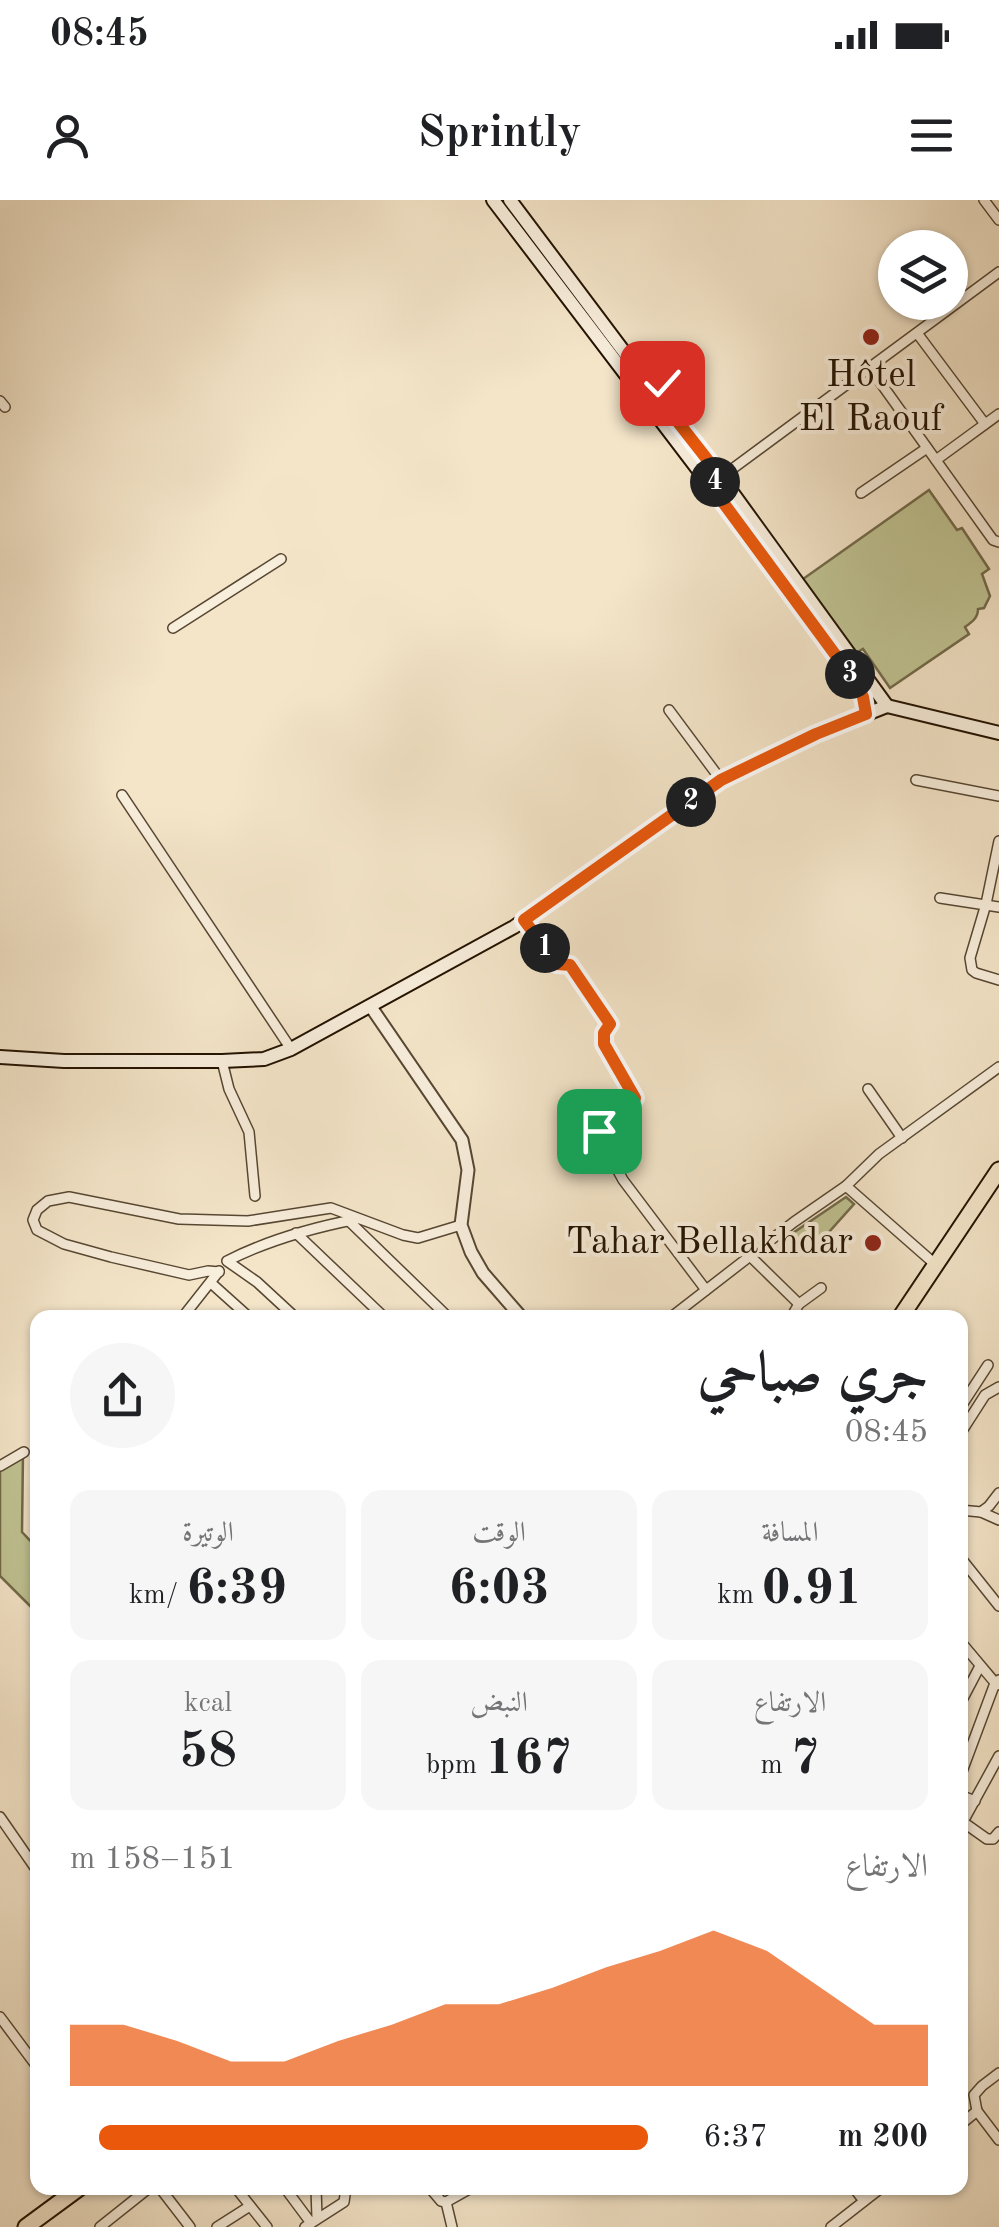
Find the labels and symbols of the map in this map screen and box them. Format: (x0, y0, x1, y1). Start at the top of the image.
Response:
marker: Hôtel El Raouf (860, 326, 882, 348)
pin (620, 341, 705, 426)
place label: Hôtel El Raouf (799, 357, 945, 439)
pin: 4 (690, 457, 740, 507)
pin: 3 (825, 649, 875, 699)
pin: 2 (666, 777, 716, 827)
pin: 1 (520, 923, 570, 973)
pin (557, 1089, 642, 1174)
place label: Tahar Bellakhdar (566, 1224, 853, 1262)
marker: Tahar Bellakhdar (862, 1232, 884, 1254)

